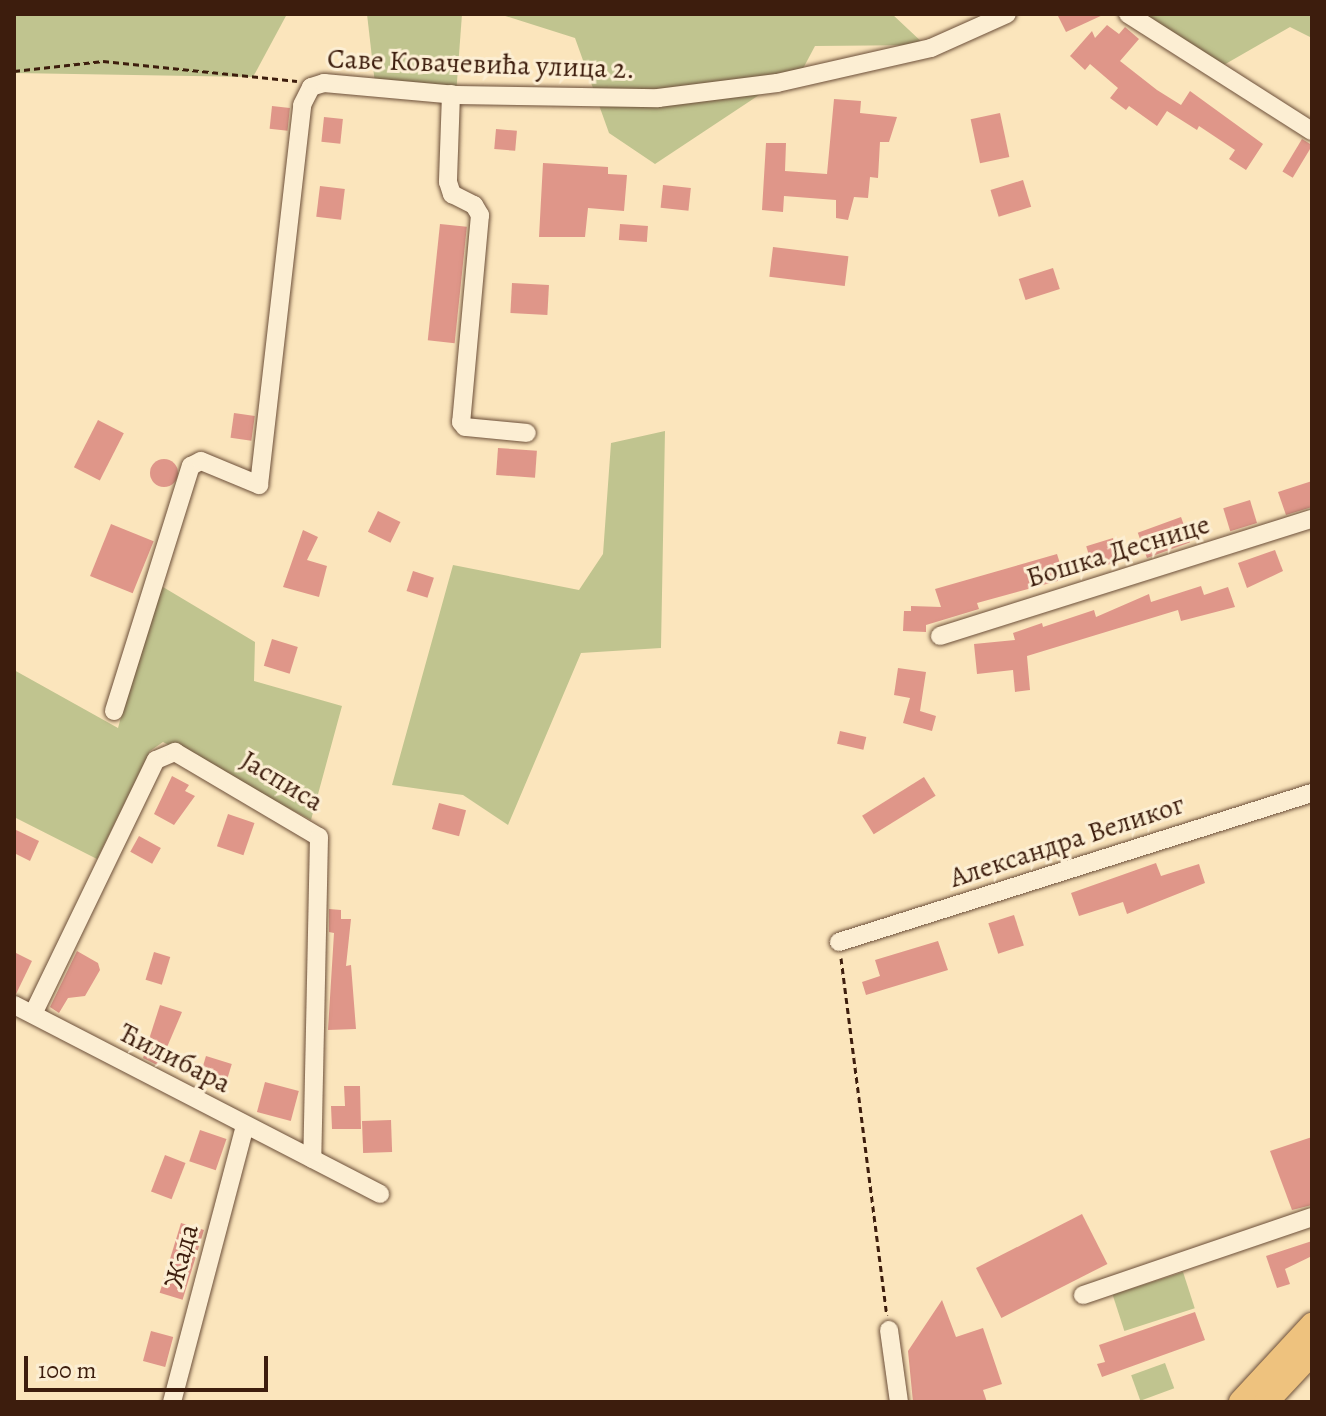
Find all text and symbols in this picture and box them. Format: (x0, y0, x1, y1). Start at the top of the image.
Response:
street label: Саве Ковачевића улица 2. (327, 42, 635, 86)
street label: Бошка Деснице (1022, 507, 1214, 595)
street label: Јасписа (235, 743, 329, 819)
street label: Александра Великог (946, 787, 1188, 895)
street label: Ћилибара (114, 1016, 236, 1100)
street label: Жада (156, 1220, 206, 1292)
scale bar (28, 1340, 272, 1390)
text: 100 m (38, 1354, 97, 1386)

